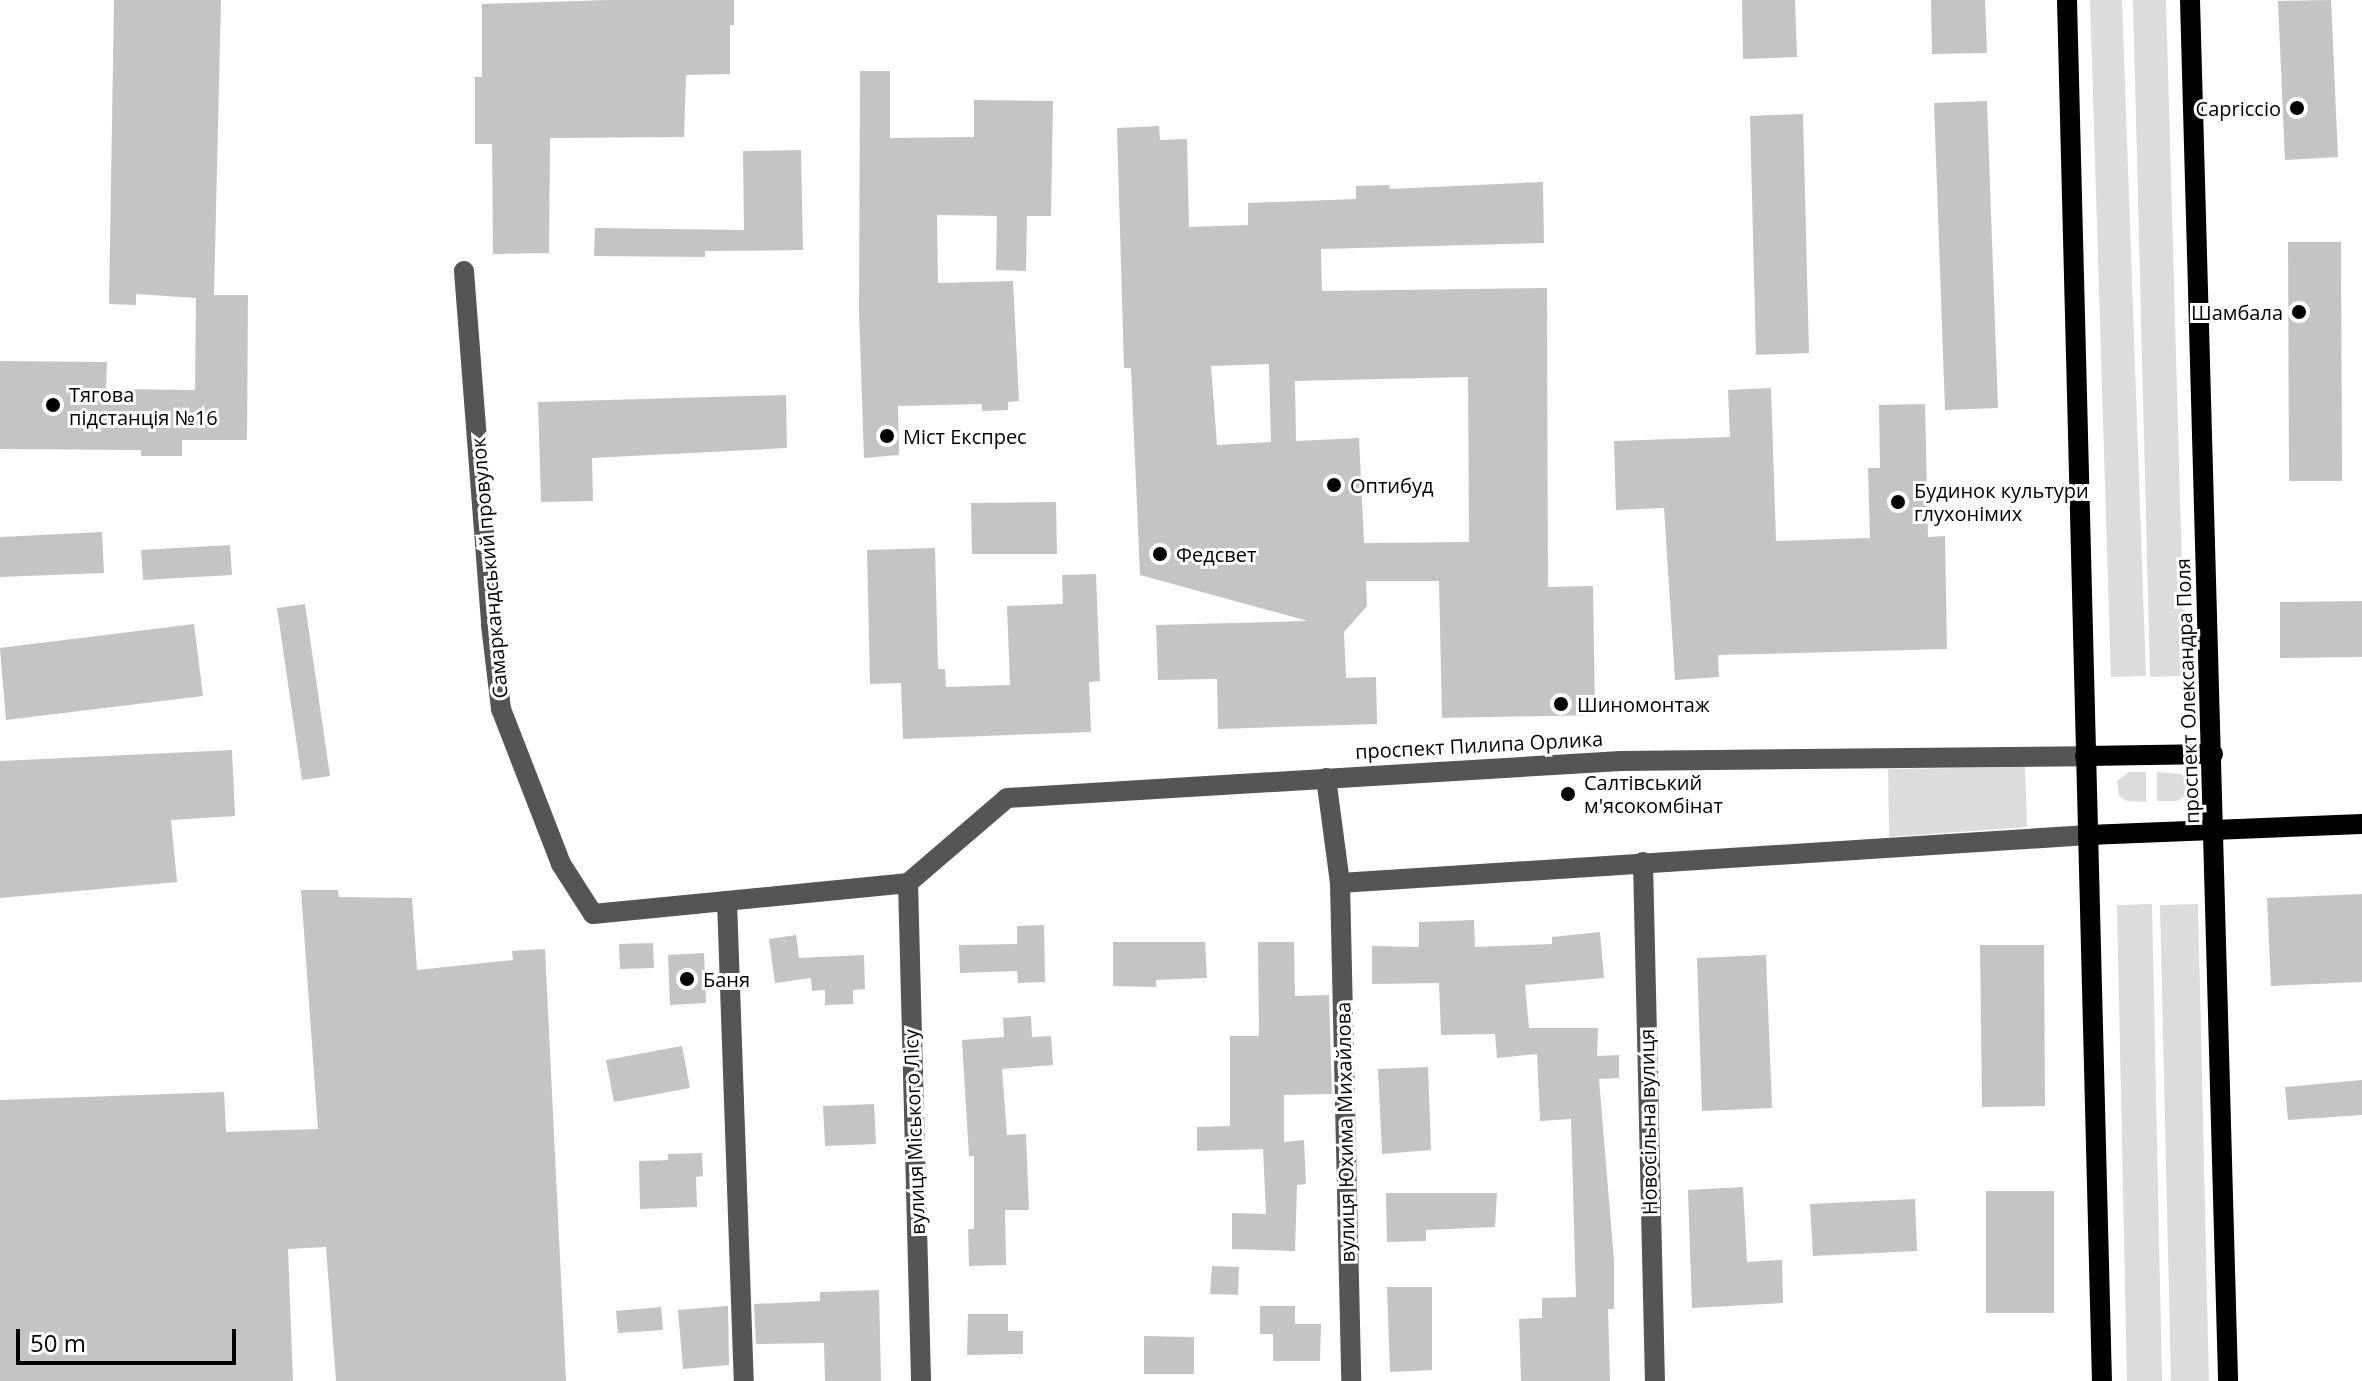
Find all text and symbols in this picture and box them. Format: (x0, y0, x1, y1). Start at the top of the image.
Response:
place label: Capriccio (2196, 96, 2281, 120)
marker: Capriccio (2288, 99, 2306, 117)
place label: Шамбала (2191, 300, 2283, 324)
marker: Шамбала (2290, 303, 2308, 321)
place label: Тягова пiдстанцiя №16 (69, 382, 218, 429)
marker: Тягова пiдстанцiя №16 (44, 396, 62, 414)
place label: Міст Експрес (903, 424, 1027, 448)
marker: Міст Експрес (878, 427, 896, 445)
street label: Самаркандський провулок (466, 437, 512, 699)
place label: Оптибуд (1350, 473, 1433, 497)
marker: Оптибуд (1325, 476, 1343, 494)
place label: Будинок культури глухонімих (1914, 478, 2089, 525)
marker: Будинок культури глухонімих (1889, 493, 1907, 511)
place label: Федсвет (1176, 542, 1256, 566)
marker: Федсвет (1151, 545, 1169, 563)
street label: проспект Олександра Поля (2170, 558, 2204, 824)
place label: Шиномонтаж (1577, 692, 1710, 716)
marker: Шиномонтаж (1552, 695, 1570, 713)
street label: проспект Пилипа Орлика (1354, 727, 1604, 763)
place label: Салтівський м'ясокомбінат (1584, 770, 1723, 817)
marker: Салтівський м'ясокомбінат (1559, 785, 1577, 803)
place label: Баня (703, 967, 750, 991)
marker: Баня (678, 970, 696, 988)
street label: вулиця Юхима Михайлова (1331, 1001, 1359, 1263)
street label: вулиця Міського Лісу (898, 1029, 930, 1235)
street label: Новосільна вулиця (1634, 1029, 1662, 1215)
scale bar (20, 1313, 240, 1363)
text: 50 m (30, 1326, 86, 1359)

